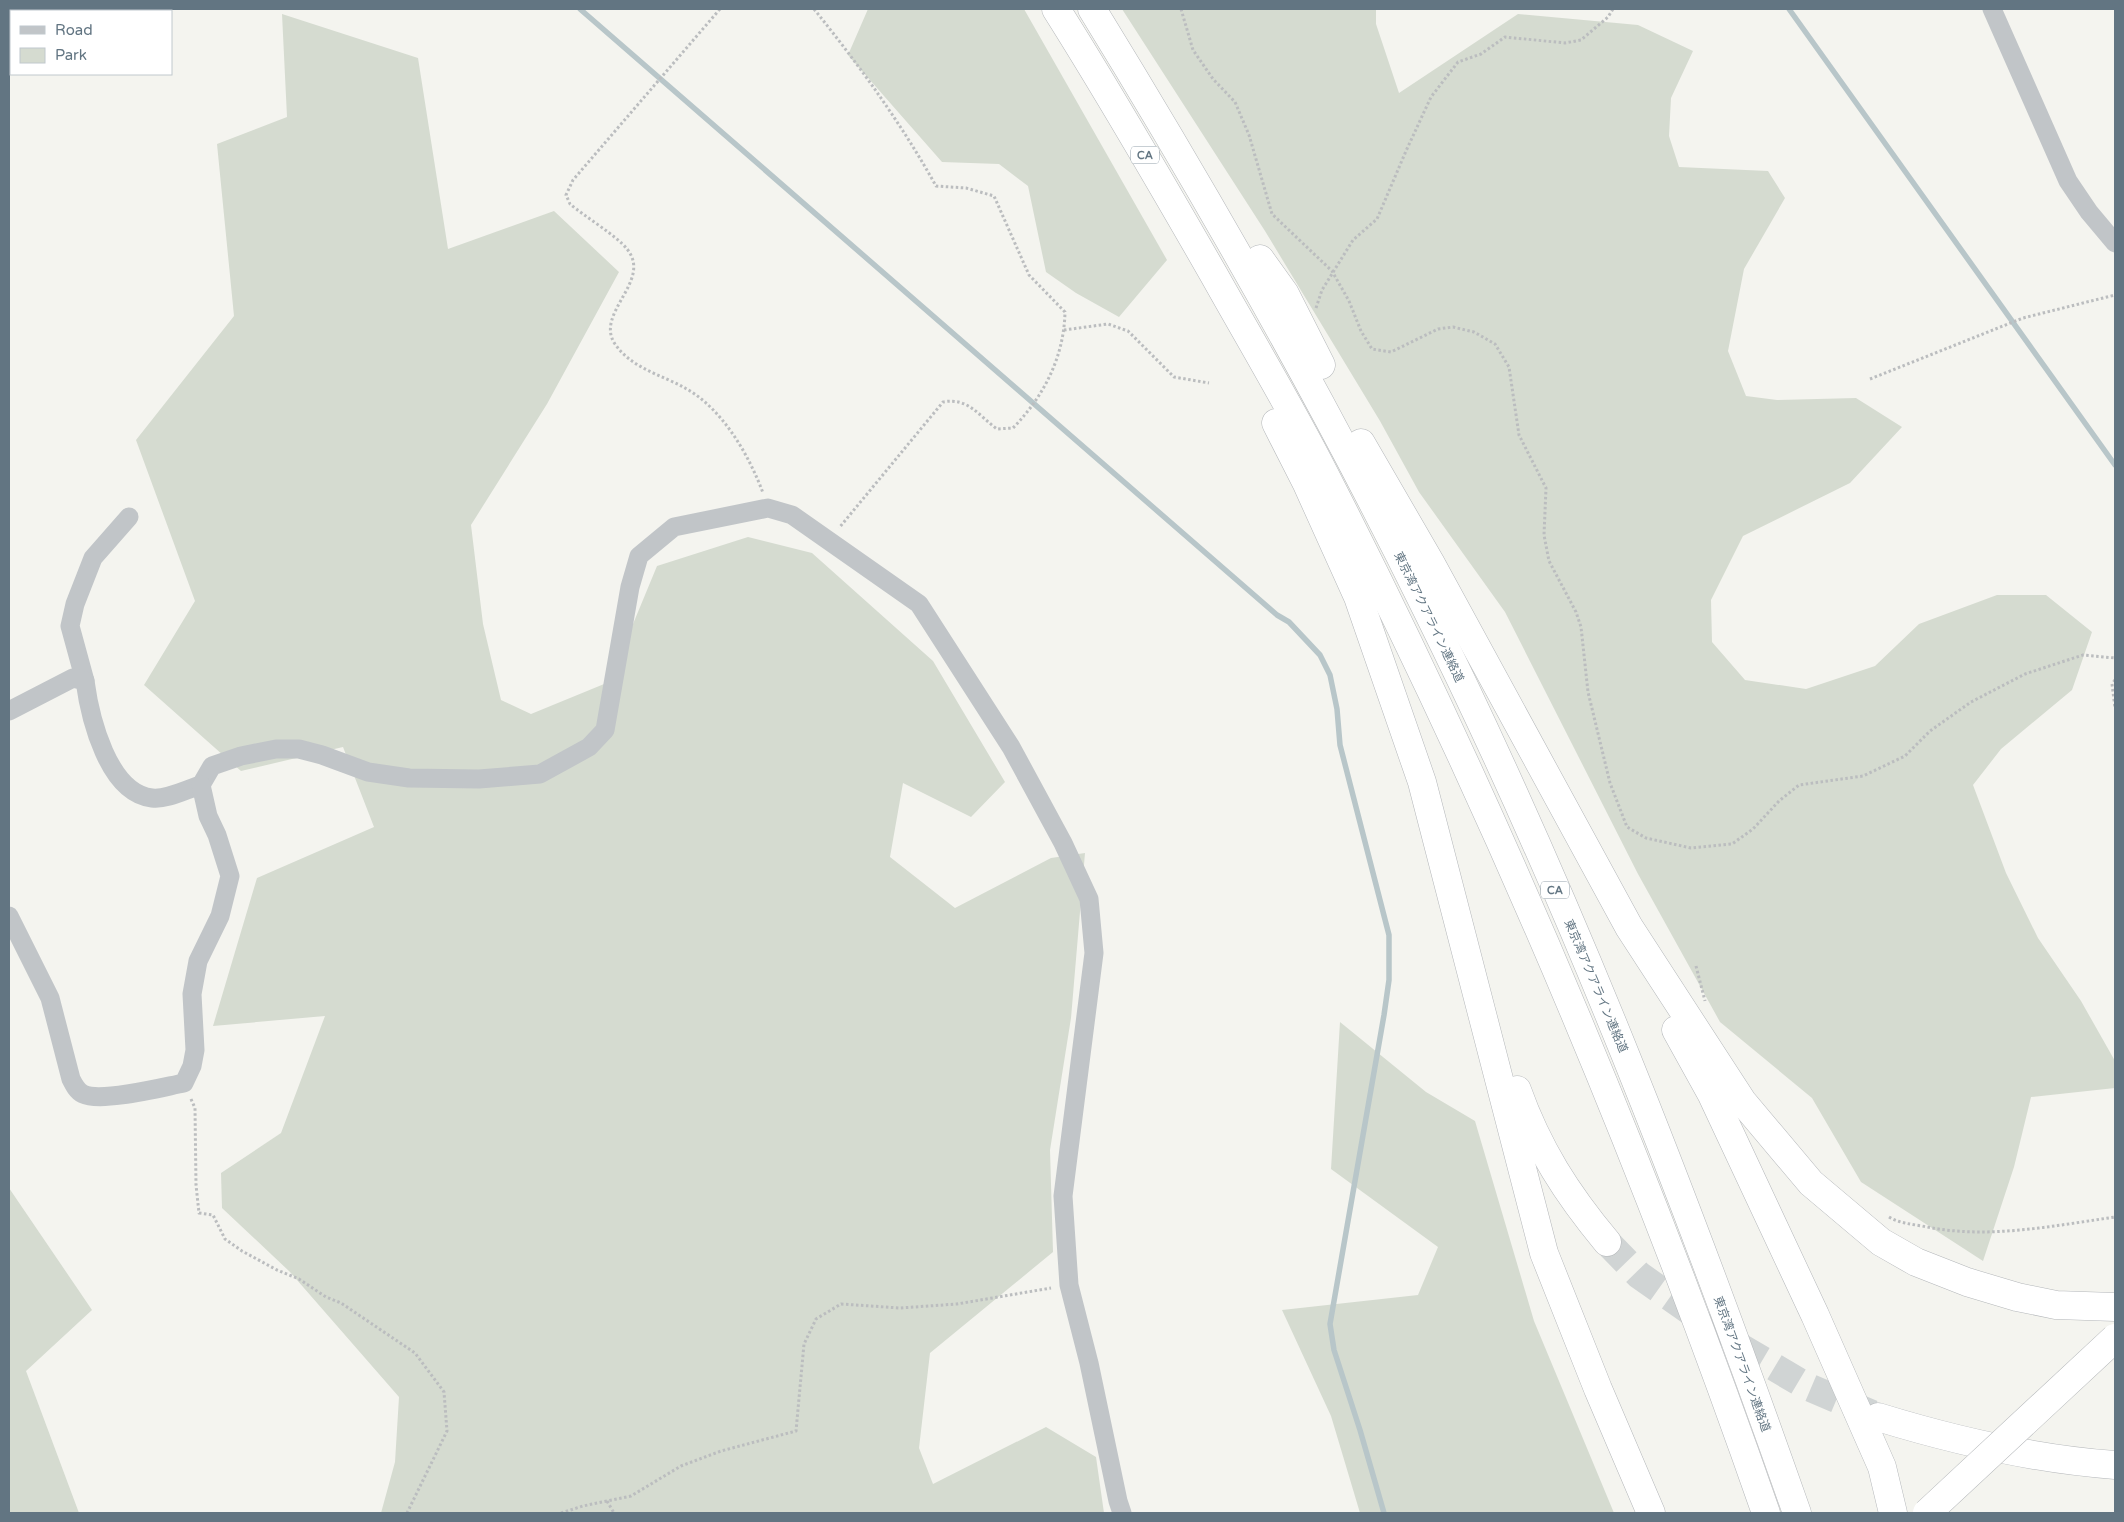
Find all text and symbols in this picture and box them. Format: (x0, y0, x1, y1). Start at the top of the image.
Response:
legend (10, 10, 172, 75)
text: Road (55, 21, 93, 39)
text: Park (55, 46, 87, 64)
road number: CA (1131, 146, 1159, 164)
street label: 東京湾アクアライン連絡道 (1391, 549, 1467, 685)
road number: CA (1541, 882, 1569, 898)
street label: 東京湾アクアライン連絡道 (1562, 917, 1630, 1055)
street label: 東京湾アクアライン連絡道 (1711, 1294, 1773, 1434)

